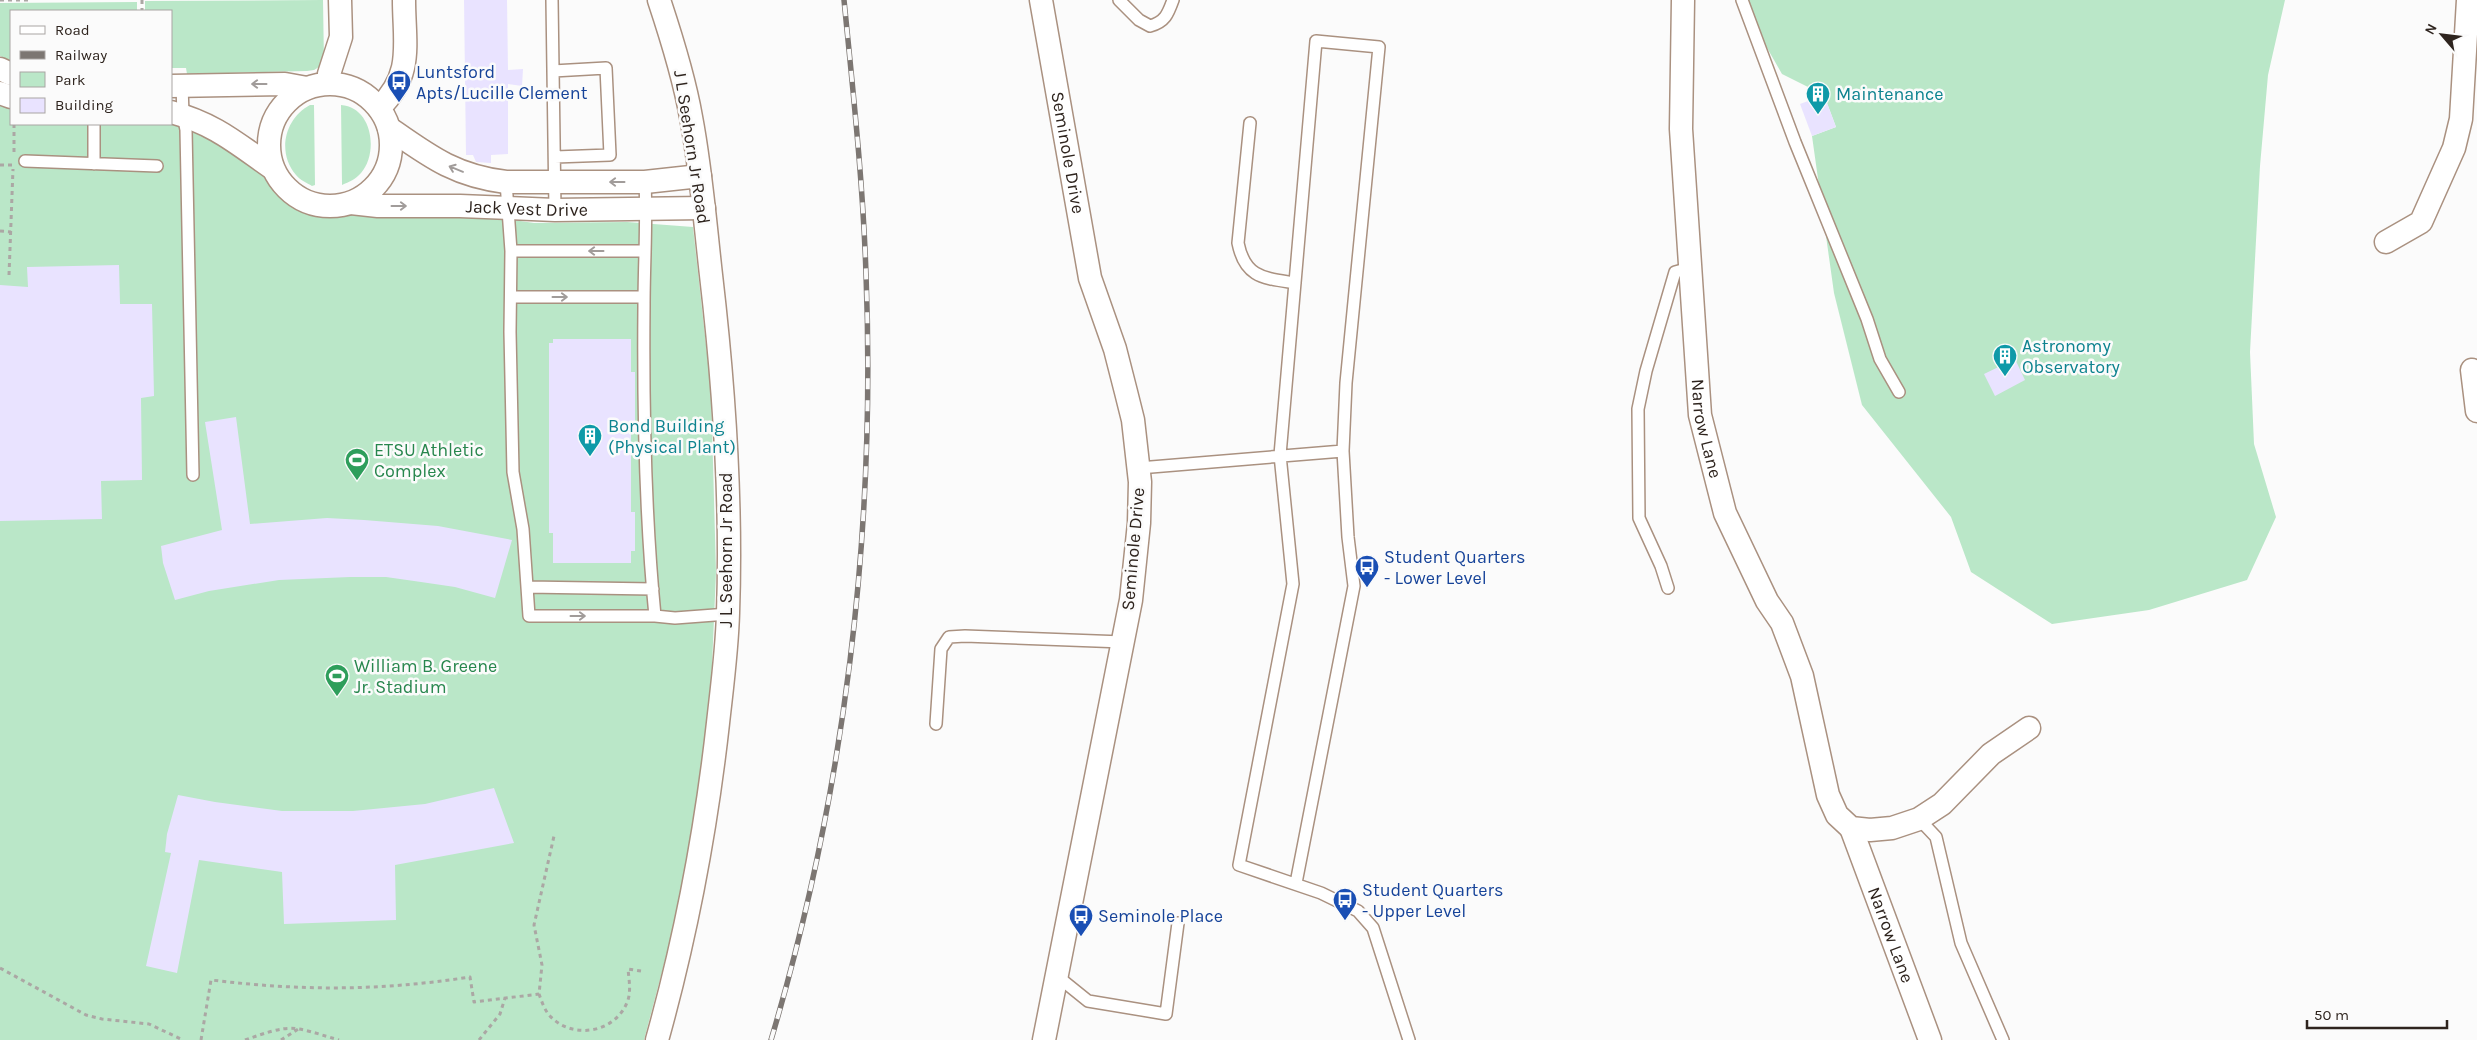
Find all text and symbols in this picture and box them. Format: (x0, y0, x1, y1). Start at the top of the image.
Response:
legend (10, 10, 172, 125)
north arrow (2417, 10, 2467, 60)
text: Road (55, 21, 90, 39)
text: N (2421, 21, 2441, 38)
text: Railway (55, 46, 107, 64)
place label: Luntsford Apts/Lucille Clement (416, 61, 588, 104)
bus stop icon: Luntsford Apts/Lucille Clement (386, 69, 412, 103)
street label: J L Seehorn Jr Road (669, 69, 715, 225)
text: Park (55, 71, 85, 89)
one-way arrow (251, 79, 268, 89)
building icon: Maintenance (1805, 81, 1831, 115)
place label: Maintenance (1836, 83, 1944, 105)
street label: Seminole Drive (1046, 90, 1089, 215)
text: Building (55, 96, 113, 114)
one-way arrow (449, 164, 464, 174)
one-way arrow (609, 177, 625, 187)
street label: Jack Vest Drive (465, 195, 588, 221)
one-way arrow (391, 201, 407, 211)
one-way arrow (588, 246, 604, 256)
one-way arrow (552, 292, 568, 302)
place label: Astronomy Observatory (2022, 335, 2121, 378)
building icon: Astronomy Observatory (1992, 343, 2018, 377)
street label: Narrow Lane (1687, 378, 1727, 481)
place label: Bond Building (Physical Plant) (608, 415, 736, 458)
building icon: Bond Building (Physical Plant) (577, 423, 603, 457)
place label: ETSU Athletic Complex (374, 439, 484, 482)
sports icon: ETSU Athletic Complex (344, 447, 370, 481)
street label: J L Seehorn Jr Road (715, 472, 737, 628)
street label: Seminole Drive (1117, 486, 1149, 612)
place label: Student Quarters - Lower Level (1384, 546, 1525, 589)
bus stop icon: Student Quarters - Lower Level (1354, 554, 1380, 588)
one-way arrow (570, 611, 586, 621)
place label: William B. Greene Jr. Stadium (354, 655, 497, 698)
sports icon: William B. Greene Jr. Stadium (324, 663, 350, 697)
place label: Student Quarters - Upper Level (1362, 879, 1503, 922)
street label: Narrow Lane (1863, 884, 1919, 986)
bus stop icon: Student Quarters - Upper Level (1332, 887, 1358, 921)
bus stop icon: Seminole Place (1068, 903, 1094, 937)
place label: Seminole Place (1098, 905, 1223, 927)
scale bar (2307, 998, 2447, 1030)
text: 50 m (2314, 1006, 2349, 1024)

